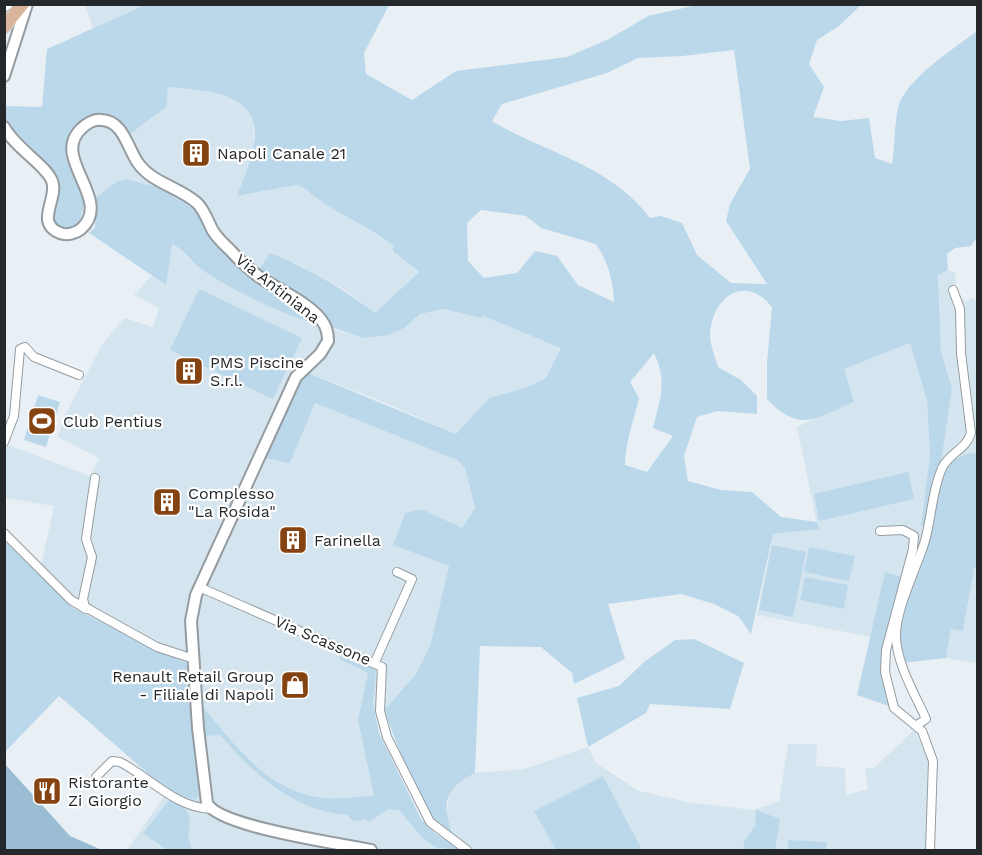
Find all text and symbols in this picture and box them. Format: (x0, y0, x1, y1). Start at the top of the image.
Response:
building icon: Napoli Canale 21 (180, 137, 212, 169)
place label: Napoli Canale 21 (217, 144, 346, 163)
street label: Via Antiniana (232, 250, 324, 327)
place label: PMS Piscine S.r.l. (210, 353, 304, 390)
building icon: PMS Piscine S.r.l. (173, 355, 205, 387)
sports icon: Club Pentius (26, 405, 58, 437)
place label: Club Pentius (63, 412, 162, 431)
place label: Complesso "La Rosida" (188, 484, 276, 521)
building icon: Complesso "La Rosida" (151, 486, 183, 518)
building icon: Farinella (277, 524, 309, 556)
place label: Farinella (314, 531, 381, 550)
street label: Via Scassone (272, 612, 374, 669)
place label: Renault Retail Group - Filiale di Napoli (112, 667, 274, 704)
shop icon: Renault Retail Group - Filiale di Napoli (279, 669, 311, 701)
place label: Ristorante Zi Giorgio (68, 773, 149, 810)
restaurant icon: Ristorante Zi Giorgio (31, 775, 63, 807)

